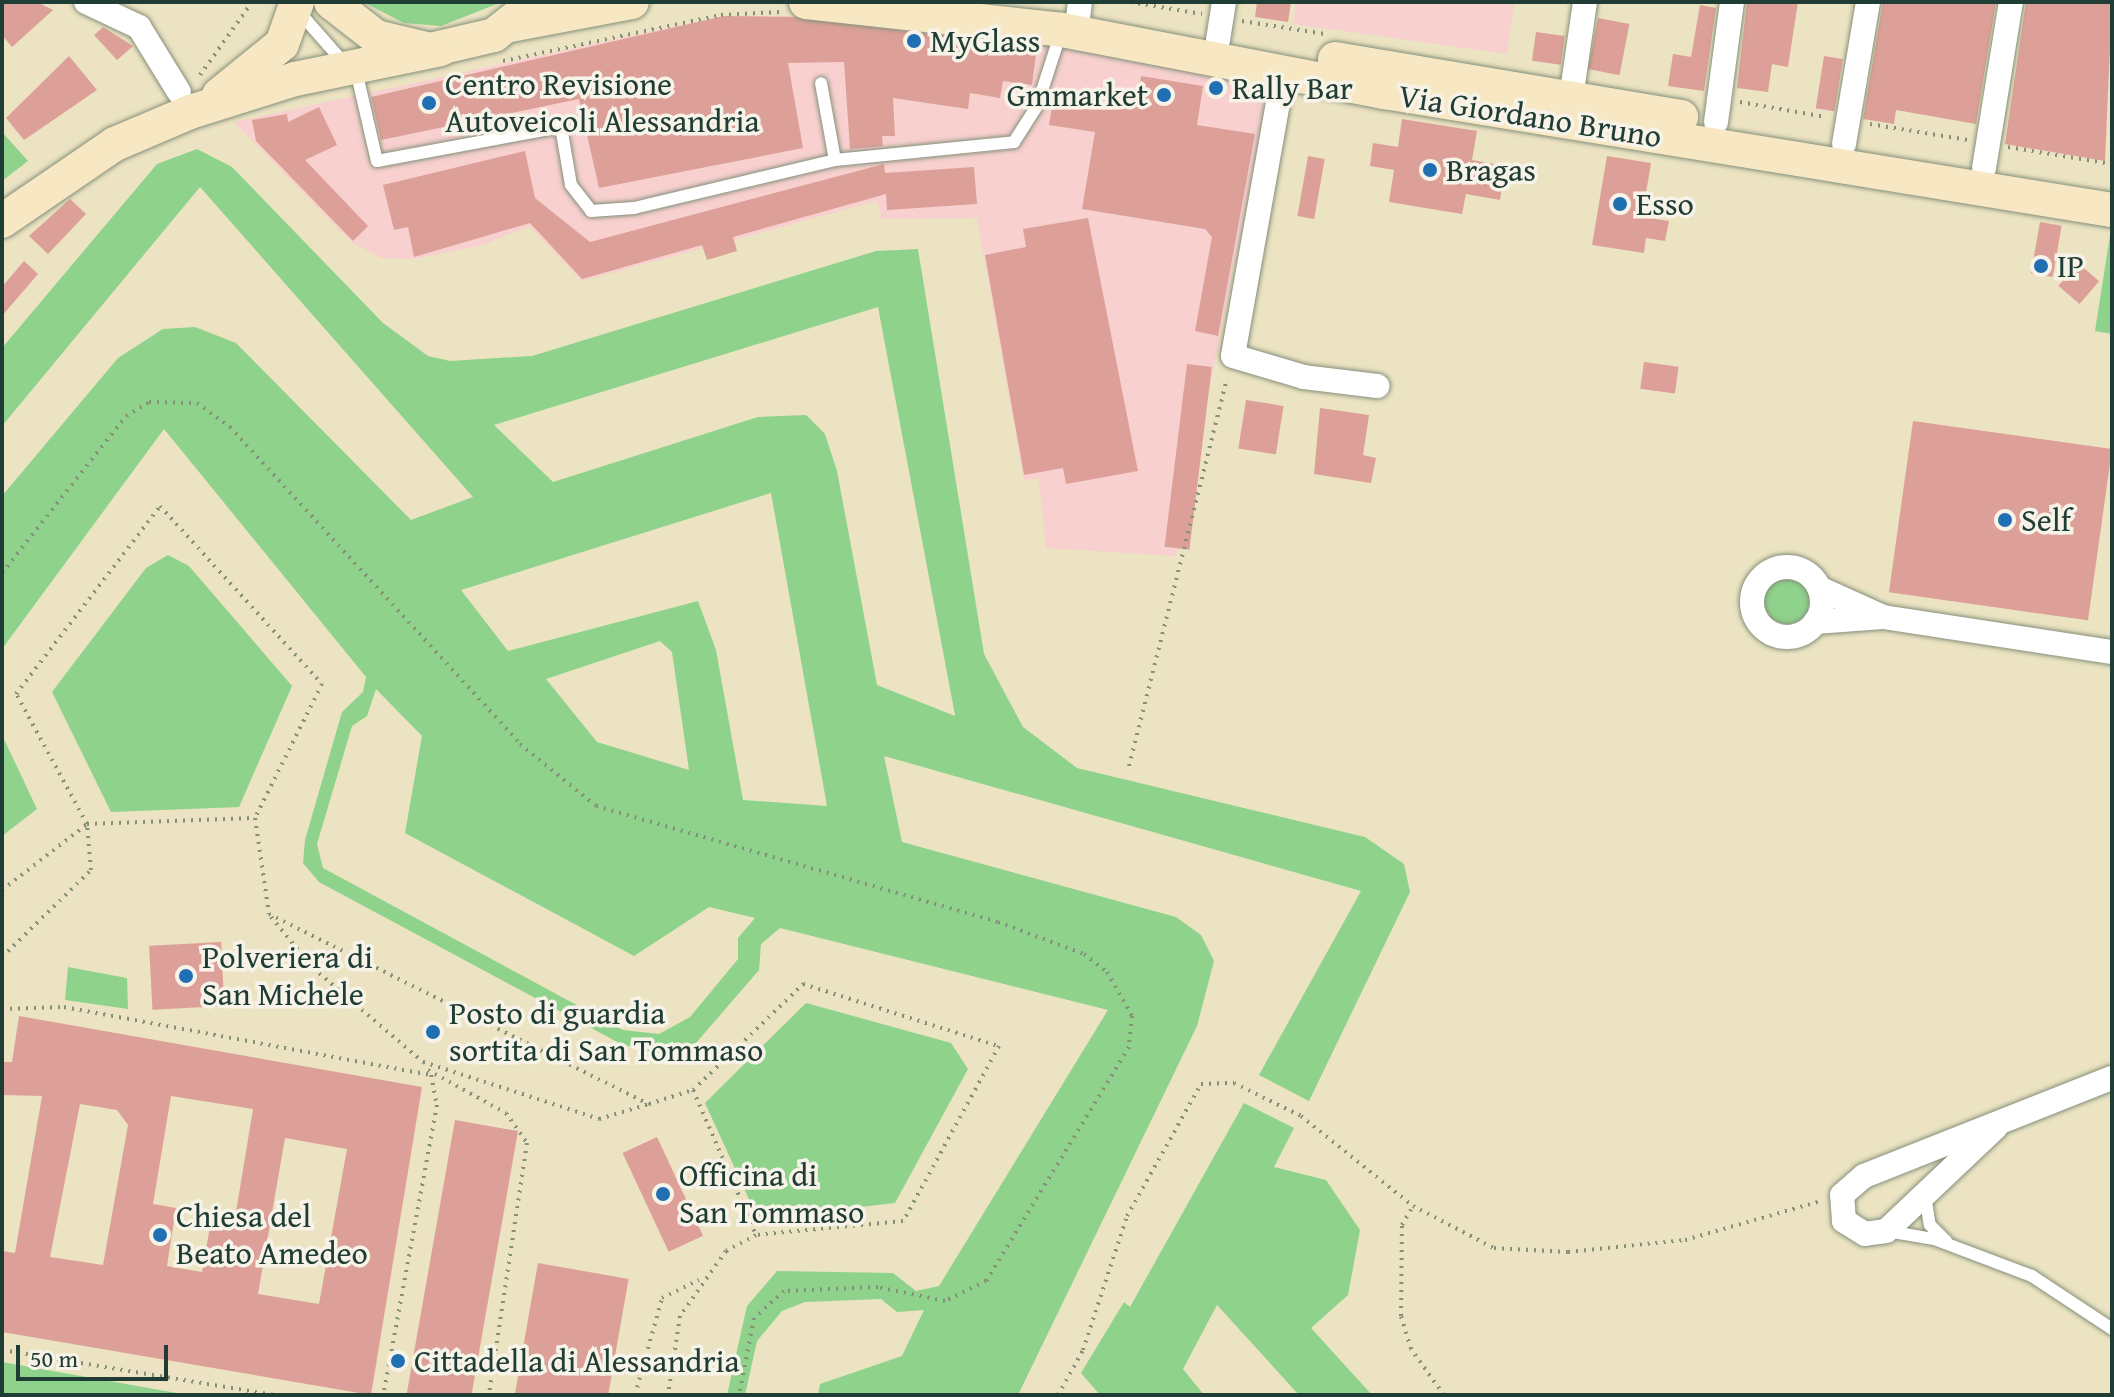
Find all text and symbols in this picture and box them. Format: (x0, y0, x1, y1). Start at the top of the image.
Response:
place label: MyGlass (930, 22, 1041, 60)
marker: MyGlass (905, 32, 923, 50)
place label: Centro Revisione Autoveicoli Alessandria (445, 66, 760, 141)
place label: Rally Bar (1232, 69, 1353, 107)
place label: Gmmarket (1007, 76, 1148, 114)
street label: Via Giordano Bruno (1396, 76, 1664, 156)
marker: Rally Bar (1207, 79, 1225, 97)
marker: Gmmarket (1155, 86, 1173, 104)
marker: Centro Revisione Autoveicoli Alessandria (420, 94, 438, 112)
place label: Bragas (1446, 151, 1536, 189)
marker: Bragas (1421, 161, 1439, 179)
place label: Esso (1636, 185, 1694, 223)
marker: Esso (1611, 195, 1629, 213)
place label: IP (2057, 247, 2084, 285)
marker: IP (2032, 257, 2050, 275)
place label: Self (2021, 501, 2071, 539)
marker: Self (1996, 511, 2014, 529)
place label: Polveriera di San Michele (202, 939, 373, 1014)
marker: Polveriera di San Michele (177, 967, 195, 985)
place label: Posto di guardia sortita di San Tommaso (449, 995, 763, 1070)
marker: Posto di guardia sortita di San Tommaso (424, 1023, 442, 1041)
place label: Officina di San Tommaso (679, 1157, 864, 1232)
marker: Officina di San Tommaso (654, 1185, 672, 1203)
place label: Chiesa del Beato Amedeo (176, 1198, 368, 1273)
marker: Chiesa del Beato Amedeo (151, 1226, 169, 1244)
scale bar (20, 1329, 172, 1379)
text: 50 m (30, 1341, 78, 1376)
place label: Cittadella di Alessandria (414, 1342, 740, 1380)
marker: Cittadella di Alessandria (389, 1352, 407, 1370)

